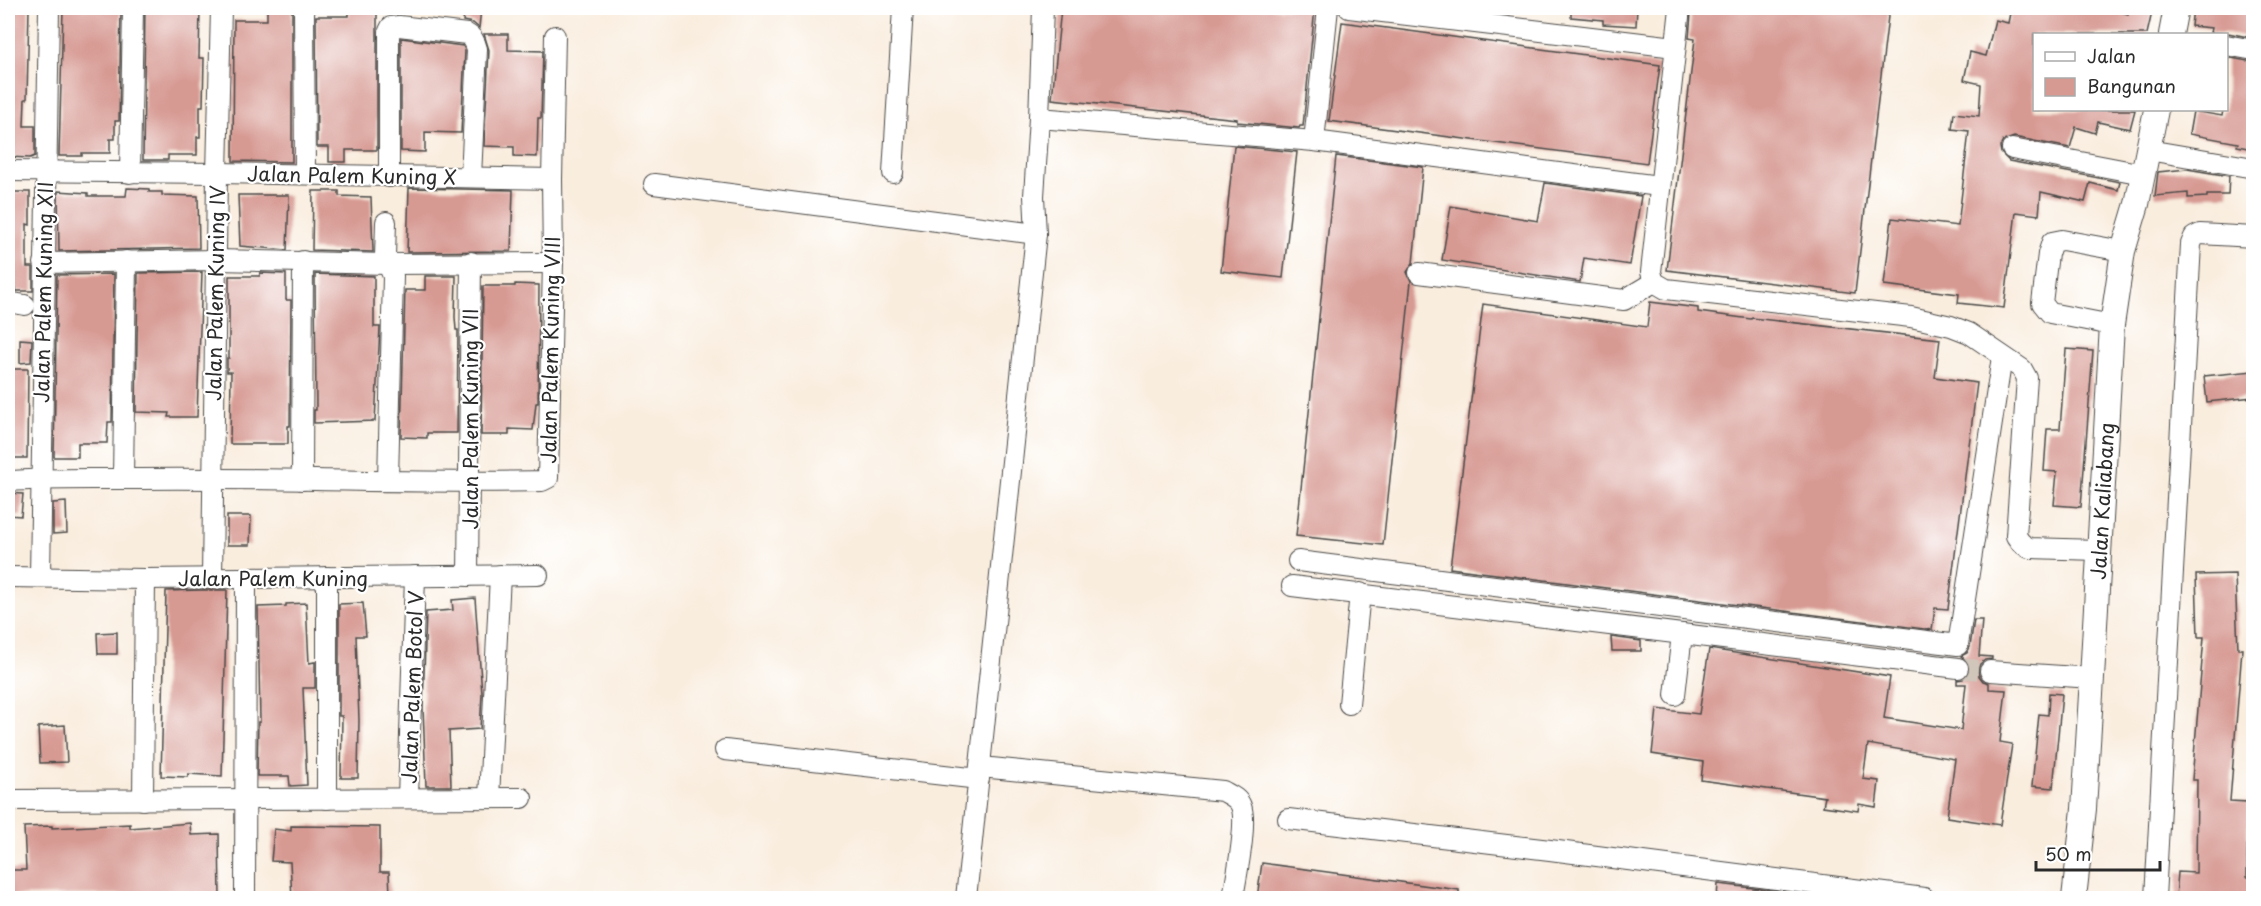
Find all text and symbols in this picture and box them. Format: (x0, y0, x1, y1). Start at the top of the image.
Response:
legend (2033, 33, 2228, 111)
text: Jalan (2087, 42, 2136, 69)
text: Bangunan (2087, 72, 2176, 99)
street label: Jalan Palem Kuning X (247, 158, 457, 192)
street label: Jalan Palem Kuning XII (26, 181, 60, 403)
street label: Jalan Palem Kuning IV (198, 185, 232, 401)
street label: Jalan Palem Kuning VIII (533, 236, 567, 464)
street label: Jalan Palem Kuning VII (455, 308, 485, 530)
street label: Jalan Kaliabang (2083, 422, 2121, 580)
street label: Jalan Palem Kuning (178, 563, 368, 593)
street label: Jalan Palem Botol V (394, 590, 430, 784)
scale bar (2036, 834, 2160, 872)
text: 50 m (2045, 840, 2092, 867)

